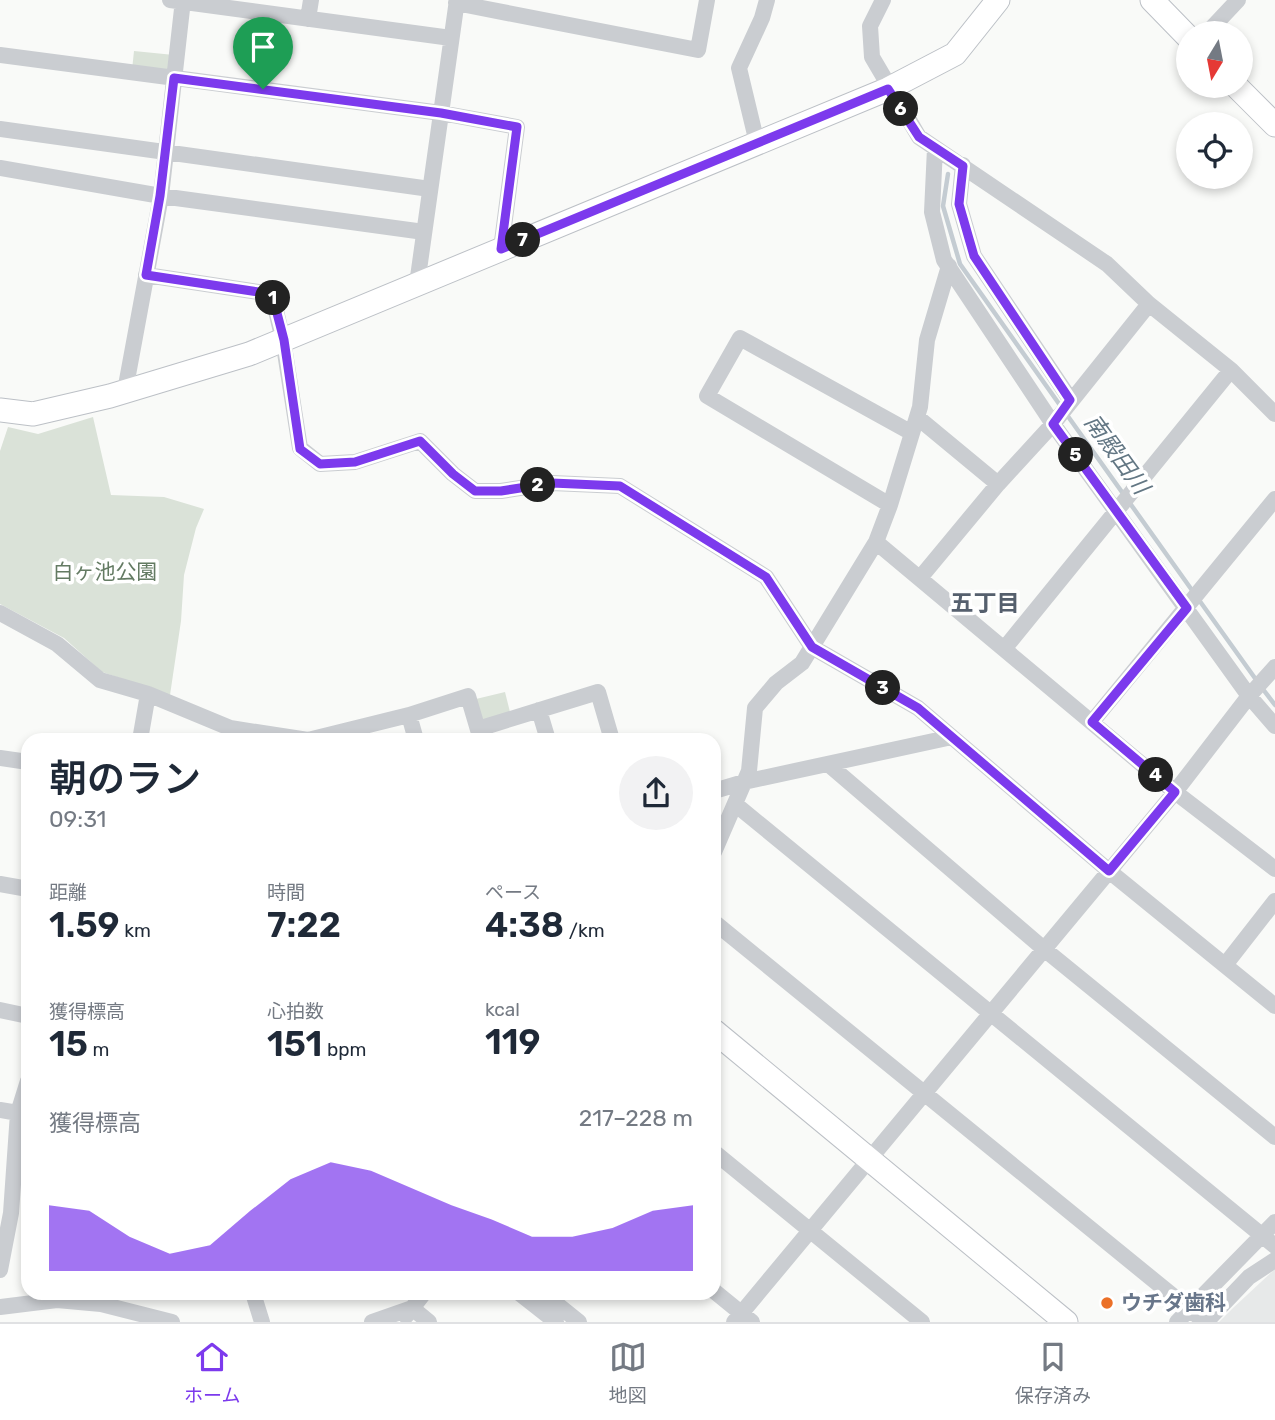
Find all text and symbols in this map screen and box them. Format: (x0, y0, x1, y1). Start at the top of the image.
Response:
pin (233, 17, 293, 89)
north arrow (1176, 21, 1253, 98)
map controls (1176, 21, 1253, 189)
icon: arrive (244, 28, 282, 66)
pin: 6 (884, 92, 918, 126)
text: 6 (894, 97, 907, 120)
button: locate (1176, 112, 1253, 189)
pin: 7 (505, 222, 540, 258)
text: 7 (517, 228, 528, 251)
pin: 1 (256, 280, 290, 316)
text: 1 (268, 286, 277, 309)
water label: 南殿田川 (1079, 409, 1157, 502)
pin: 5 (1058, 438, 1094, 472)
text: 5 (1069, 443, 1082, 466)
pin: 2 (520, 468, 556, 503)
text: 2 (531, 473, 544, 496)
park label: 白ヶ池公園 (53, 559, 158, 584)
district label: 五丁目 (951, 589, 1020, 617)
pin: 3 (866, 670, 900, 706)
text: 3 (876, 676, 889, 699)
text: 朝のラン (49, 756, 201, 802)
button: share (619, 756, 693, 830)
pin: 4 (1138, 758, 1174, 792)
text: 4 (1149, 763, 1162, 786)
text: 09:31 (49, 805, 106, 833)
text: 距離 (49, 881, 87, 904)
text: 時間 (267, 881, 305, 904)
text: ペース (485, 881, 541, 904)
text: 1.59 (49, 904, 120, 946)
text: 7:22 (267, 904, 341, 946)
text: 4:38 (485, 904, 564, 946)
text: km (120, 919, 151, 942)
text: /km (564, 919, 605, 942)
text: kcal (485, 998, 520, 1021)
text: 獲得標高 (49, 1000, 125, 1023)
text: 心拍数 (267, 1000, 324, 1023)
text: 119 (485, 1021, 541, 1063)
text: 15 (49, 1023, 88, 1065)
text: 151 (267, 1023, 322, 1065)
text: m (88, 1038, 109, 1061)
text: bpm (322, 1038, 367, 1061)
text: 217–228 m (579, 1104, 693, 1132)
text: 獲得標高 (49, 1109, 141, 1137)
place label: ウチダ歯科 (1121, 1290, 1226, 1315)
marker: ウチダ歯科 (1099, 1295, 1115, 1311)
tab: ホーム (184, 1338, 241, 1407)
tab: 地図 (609, 1338, 647, 1407)
tab: 保存済み (1015, 1338, 1091, 1407)

